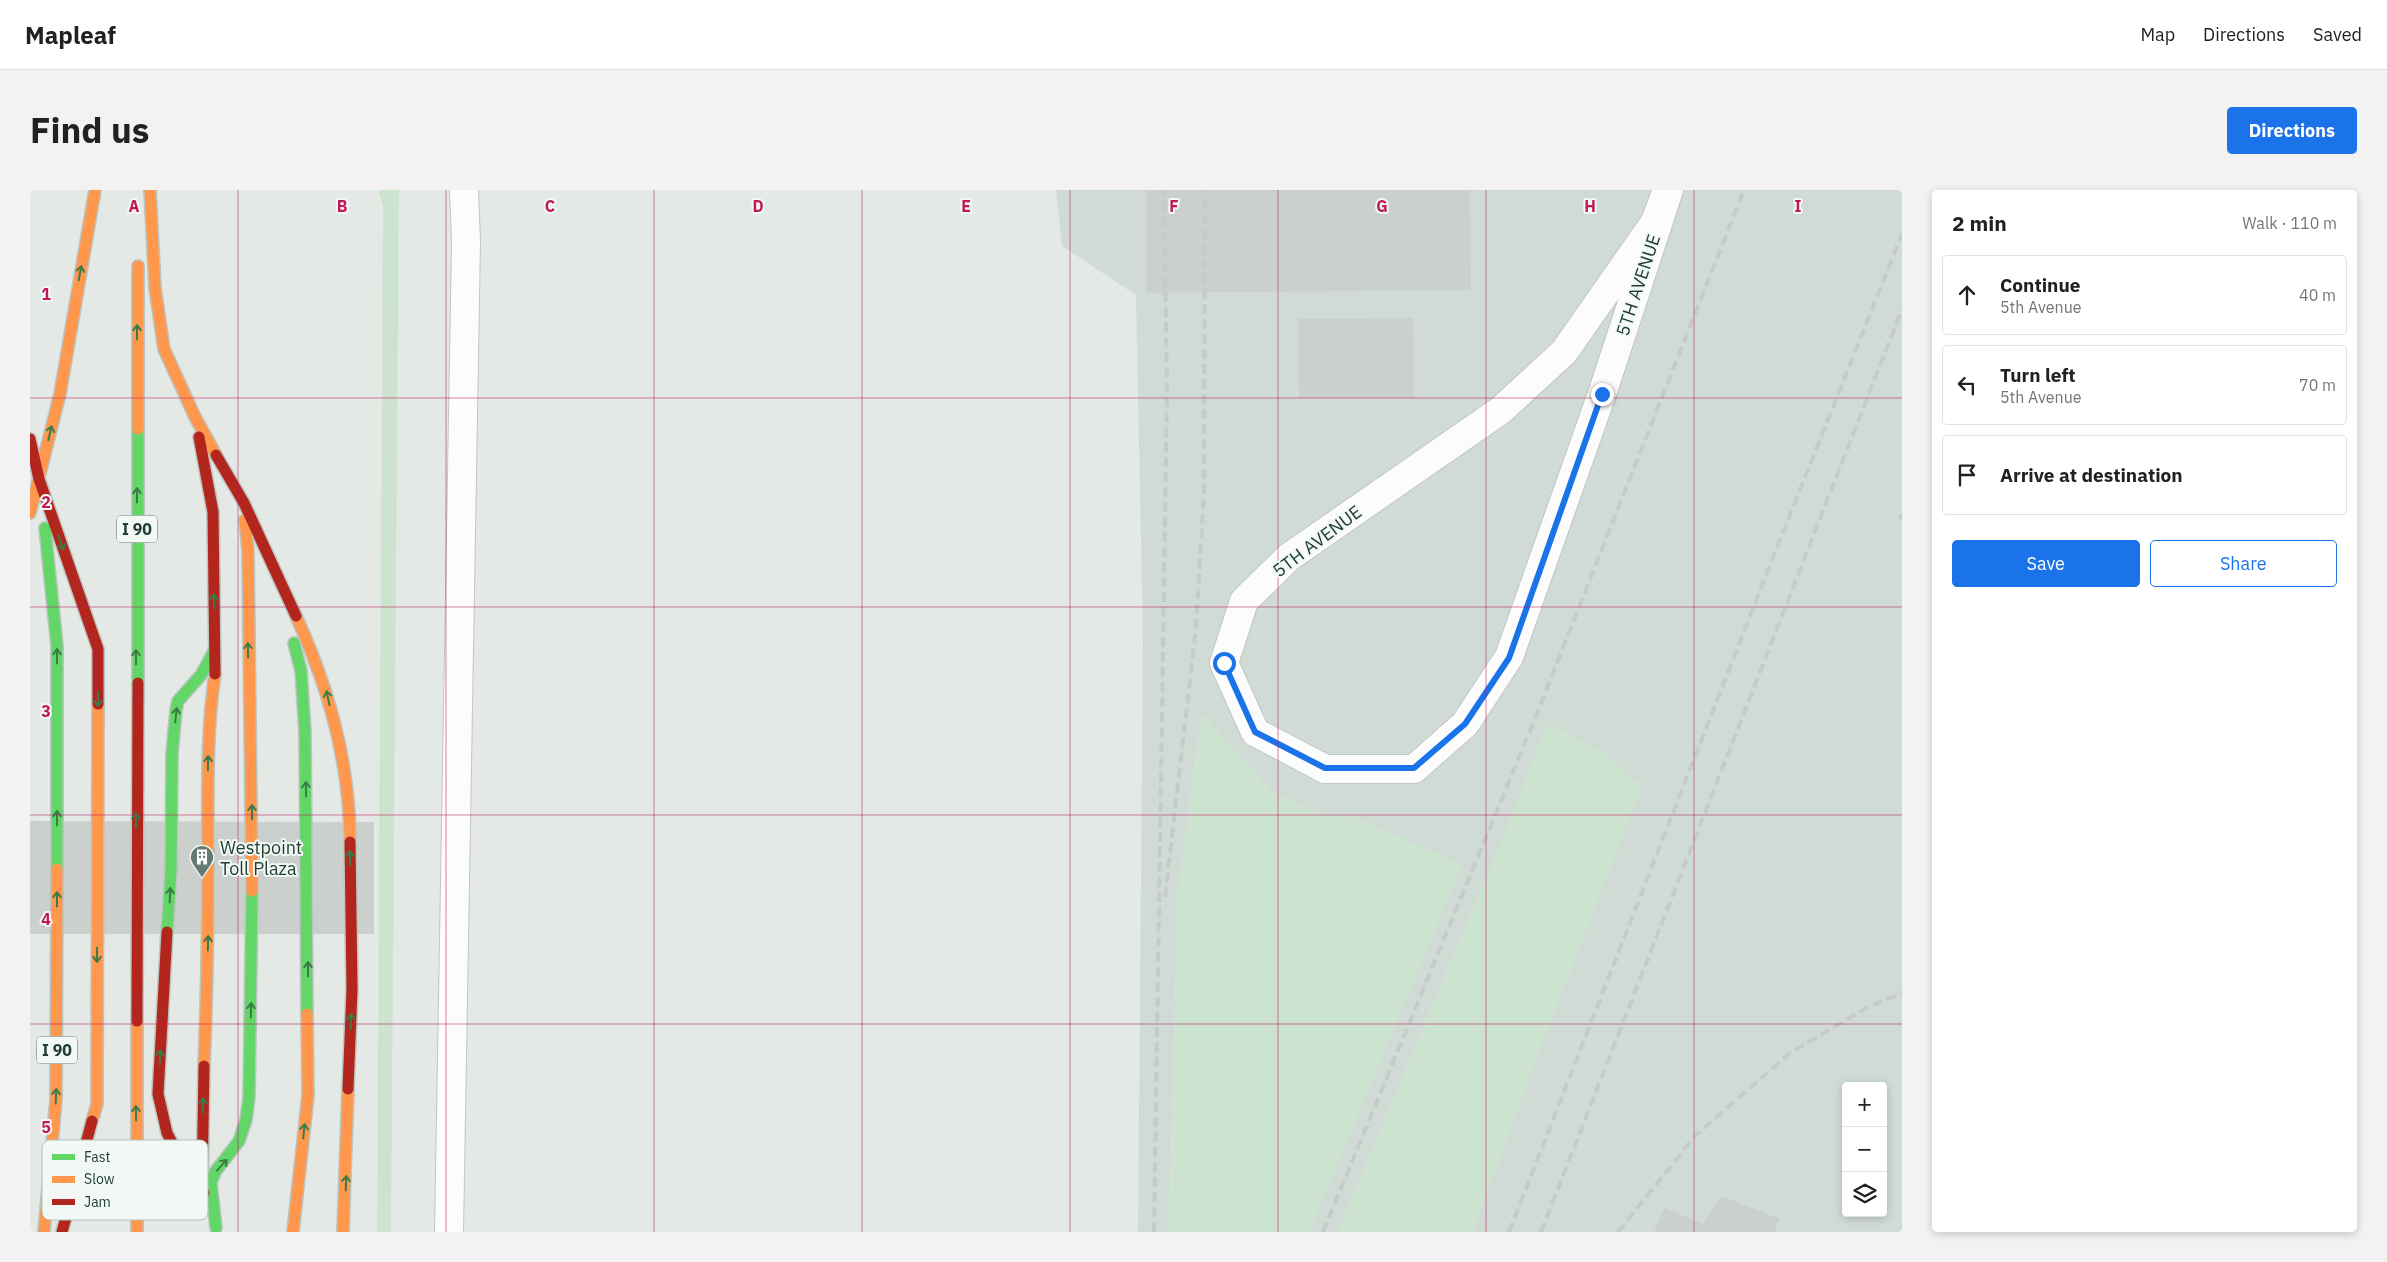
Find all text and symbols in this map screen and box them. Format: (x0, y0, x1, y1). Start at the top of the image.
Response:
text: Mapleaf (25, 19, 116, 51)
text: Map (2140, 23, 2175, 46)
text: Directions (2203, 23, 2285, 46)
text: Saved (2313, 23, 2362, 46)
text: Find us (30, 107, 149, 153)
button: Directions (2227, 107, 2357, 154)
text: A (129, 196, 140, 216)
text: B (337, 196, 348, 216)
text: C (545, 196, 555, 216)
text: D (752, 196, 764, 216)
text: E (961, 196, 971, 216)
text: F (1169, 196, 1179, 216)
text: G (1376, 196, 1388, 216)
text: H (1584, 196, 1596, 216)
text: I (1795, 196, 1802, 216)
text: 2 min (1952, 209, 2007, 237)
text: Walk · 110 m (2242, 213, 2337, 233)
street label: 5TH AVENUE (1611, 231, 1665, 339)
one-way arrow (76, 266, 86, 282)
text: Continue (2000, 273, 2080, 297)
icon: ahead (1953, 281, 1981, 309)
text: 1 (41, 284, 51, 304)
text: 40 m (2299, 285, 2336, 305)
text: 5th Avenue (2000, 297, 2082, 317)
one-way arrow (133, 324, 142, 340)
text: Turn left (2000, 363, 2076, 387)
icon: left (1953, 371, 1981, 399)
text: 70 m (2299, 375, 2336, 395)
route end (1591, 383, 1614, 406)
text: 5th Avenue (2000, 387, 2082, 407)
one-way arrow (46, 425, 55, 441)
icon: arrive (1953, 461, 1981, 489)
text: Arrive at destination (2000, 463, 2183, 487)
one-way arrow (132, 487, 142, 503)
text: 2 (41, 492, 51, 512)
street label: 5TH AVENUE (1268, 500, 1366, 582)
road number: I 90 (117, 516, 157, 542)
one-way arrow (57, 535, 66, 550)
button: Save (1952, 540, 2140, 587)
button: Share (2150, 540, 2337, 587)
one-way arrow (209, 593, 219, 610)
one-way arrow (243, 642, 253, 658)
one-way arrow (52, 648, 62, 664)
one-way arrow (131, 649, 141, 666)
route start (1213, 652, 1236, 675)
one-way arrow (93, 691, 103, 707)
one-way arrow (323, 691, 332, 707)
text: 3 (41, 701, 51, 721)
one-way arrow (171, 707, 181, 723)
one-way arrow (204, 755, 213, 771)
one-way arrow (302, 781, 311, 797)
one-way arrow (247, 805, 257, 821)
one-way arrow (52, 811, 62, 827)
one-way arrow (131, 812, 141, 828)
place label: Westpoint Toll Plaza (220, 836, 302, 880)
building icon: Westpoint Toll Plaza (189, 844, 215, 878)
one-way arrow (345, 851, 355, 867)
one-way arrow (165, 887, 174, 903)
one-way arrow (52, 891, 62, 908)
text: 4 (41, 909, 51, 929)
one-way arrow (203, 935, 213, 952)
one-way arrow (92, 946, 102, 963)
one-way arrow (303, 961, 313, 978)
one-way arrow (246, 1002, 255, 1018)
one-way arrow (346, 1013, 356, 1030)
road number: I 90 (37, 1036, 77, 1064)
one-way arrow (156, 1049, 165, 1065)
map controls (1842, 1082, 1887, 1217)
button: + (1842, 1082, 1887, 1127)
one-way arrow (51, 1089, 61, 1105)
one-way arrow (198, 1098, 207, 1114)
one-way arrow (131, 1106, 141, 1122)
text: 5 (41, 1117, 51, 1137)
one-way arrow (299, 1124, 309, 1140)
button: − (1842, 1127, 1887, 1172)
legend (42, 1140, 208, 1220)
text: Fast (84, 1148, 110, 1166)
one-way arrow (216, 1159, 227, 1172)
text: Slow (84, 1170, 115, 1188)
button: layers (1842, 1172, 1887, 1217)
one-way arrow (341, 1176, 350, 1192)
text: Jam (84, 1193, 111, 1211)

